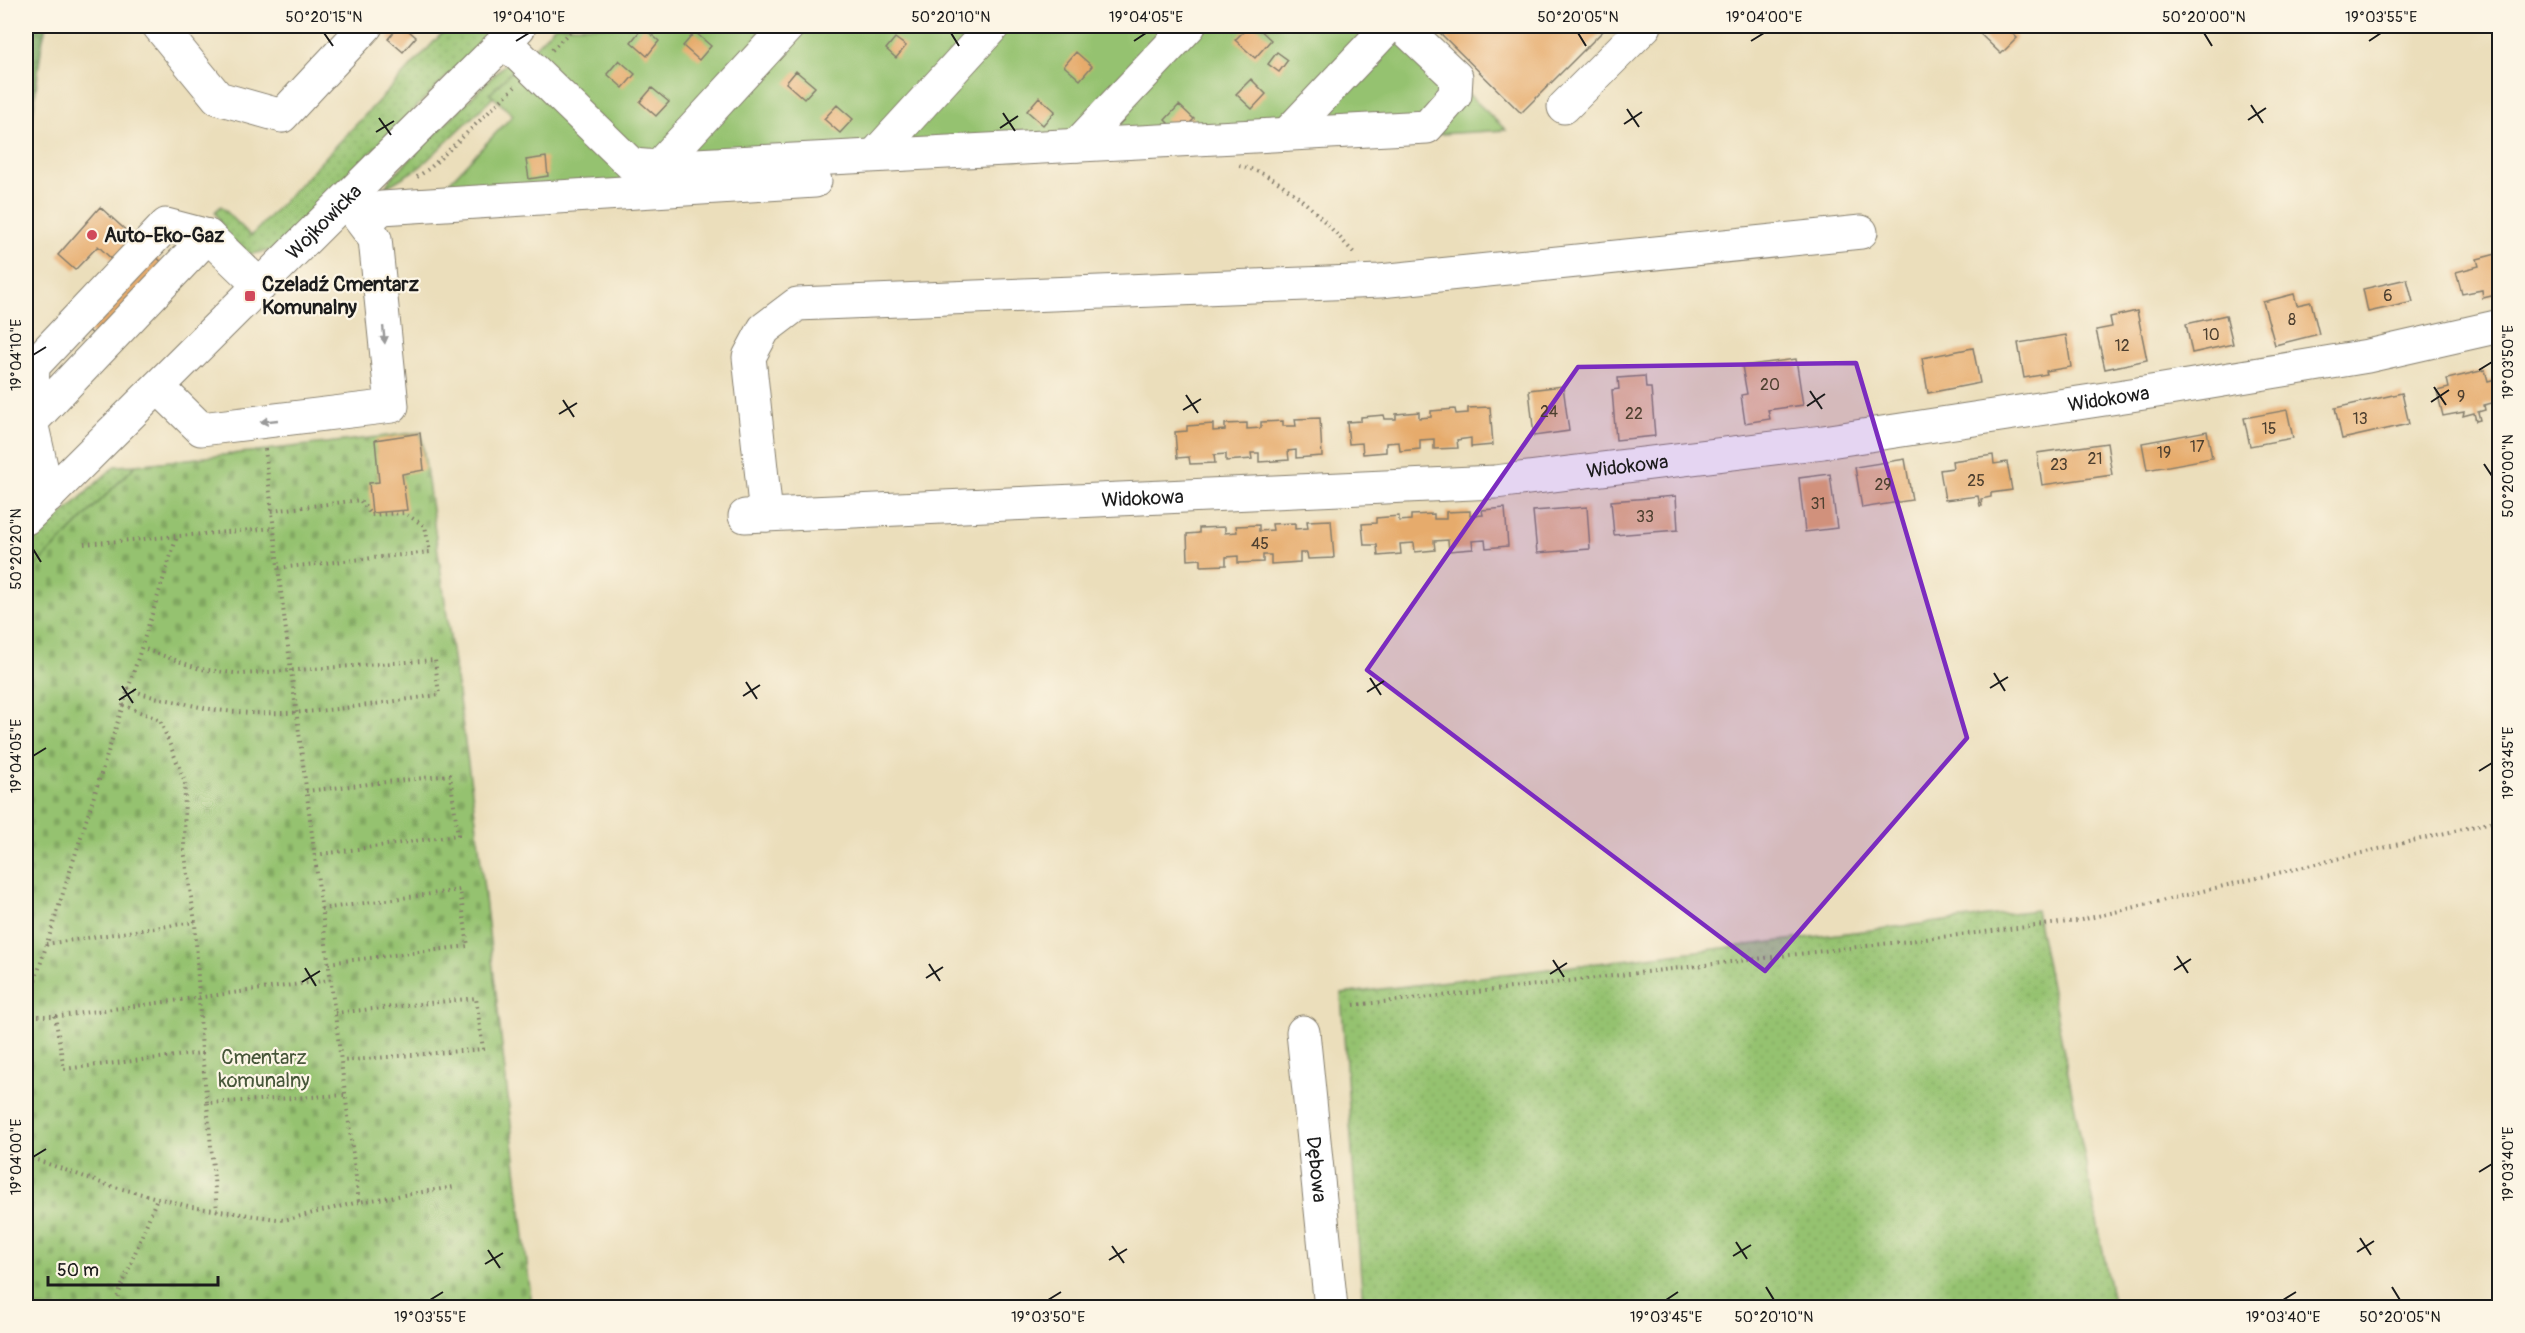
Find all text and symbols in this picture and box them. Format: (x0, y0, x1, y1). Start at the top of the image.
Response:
text: 50°20'15"N (286, 8, 362, 27)
text: 19°04'10"E (493, 8, 565, 27)
text: 50°20'10"N (912, 8, 990, 27)
text: 19°04'05"E (1109, 8, 1183, 27)
text: 50°20'05"N (1537, 8, 1619, 27)
text: 19°04'00"E (1726, 8, 1802, 27)
text: 50°20'00"N (2162, 8, 2246, 27)
text: 19°03'55"E (2345, 8, 2417, 27)
street label: Wojkowicka (281, 179, 367, 265)
place label: Auto-Eko-Gaz (104, 223, 225, 248)
marker: Auto-Eko-Gaz (85, 228, 99, 242)
place label: Czeladź Cmentarz Komunalny (262, 272, 419, 320)
house number: 6 (2383, 286, 2393, 306)
marker: Czeladź Cmentarz Komunalny (243, 289, 257, 303)
house number: 8 (2288, 310, 2296, 330)
text: 19°04'10"E (7, 319, 26, 391)
one-way arrow (379, 325, 389, 344)
house number: 10 (2202, 325, 2220, 345)
text: 19°03'50"E (2499, 325, 2518, 399)
house number: 12 (2114, 336, 2130, 356)
house number: 20 (1760, 375, 1780, 395)
street label: Widokowa (2066, 380, 2151, 417)
house number: 9 (2457, 387, 2465, 407)
house number: 24 (1540, 402, 1558, 422)
house number: 22 (1625, 404, 1643, 424)
house number: 13 (2352, 409, 2368, 429)
one-way arrow (260, 416, 279, 425)
house number: 15 (2262, 419, 2276, 439)
text: 50°20'00"N (2499, 434, 2518, 518)
house number: 17 (2190, 437, 2205, 457)
house number: 19 (2157, 443, 2171, 463)
street label: Widokowa (1585, 449, 1670, 484)
house number: 21 (2087, 449, 2103, 469)
house number: 23 (2050, 455, 2068, 475)
house number: 25 (1967, 471, 1985, 491)
house number: 29 (1874, 475, 1892, 495)
street label: Widokowa (1101, 484, 1184, 513)
house number: 31 (1810, 494, 1826, 514)
house number: 33 (1636, 507, 1654, 527)
text: 50°20'20"N (7, 508, 26, 590)
house number: 45 (1251, 534, 1269, 554)
text: 19°04'05"E (7, 719, 26, 793)
text: 19°03'45"E (2499, 727, 2518, 799)
park label: Cmentarz komunalny (218, 1045, 310, 1093)
text: 19°04'00"E (7, 1119, 26, 1195)
text: 19°03'40"E (2499, 1127, 2518, 1201)
street label: Dębowa (1301, 1135, 1332, 1204)
scale bar (48, 1249, 218, 1287)
text: 50 m (57, 1259, 99, 1282)
text: 19°03'55"E (394, 1308, 466, 1327)
text: 19°03'50"E (1011, 1308, 1085, 1327)
text: 19°03'45"E (1630, 1308, 1702, 1327)
text: 50°20'10"N (1735, 1308, 1813, 1327)
text: 19°03'40"E (2246, 1308, 2320, 1327)
text: 50°20'05"N (2359, 1308, 2441, 1327)

